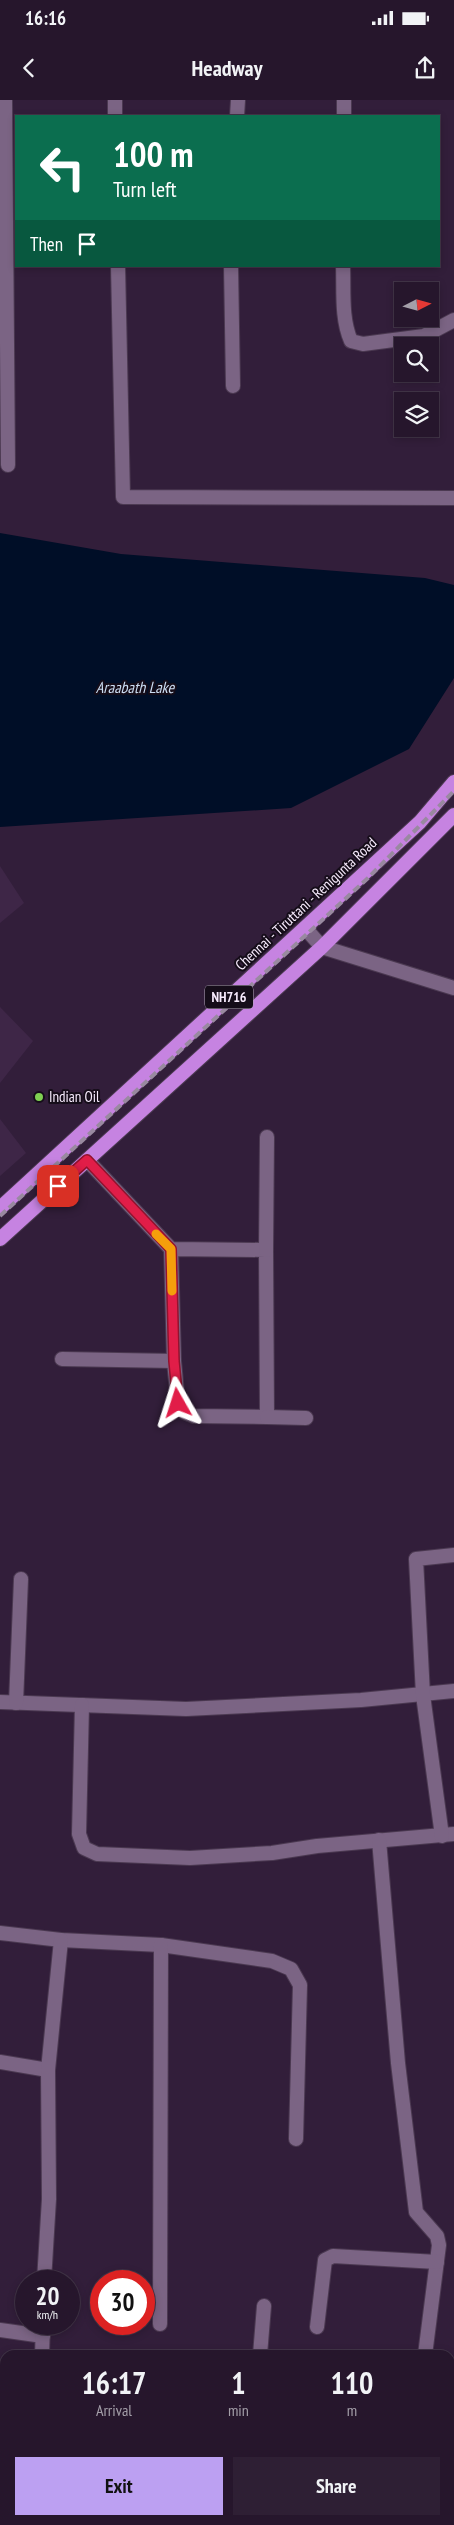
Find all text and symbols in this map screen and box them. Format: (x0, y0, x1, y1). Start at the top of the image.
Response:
text: 16:16 (25, 6, 66, 30)
icon: back (15, 54, 43, 82)
text: Headway (191, 54, 263, 82)
icon: share (411, 54, 439, 82)
text: 100 m (113, 131, 194, 177)
icon: left (30, 135, 95, 200)
text: Turn left (113, 175, 177, 203)
icon: arrive (73, 230, 101, 258)
text: Then (30, 232, 63, 256)
north arrow (394, 282, 439, 328)
map controls (394, 282, 439, 437)
button: search (394, 337, 439, 382)
button: layers (394, 392, 439, 437)
water label: Araabath Lake (96, 677, 176, 697)
street label: Chennai - Tiruttani - Renigunta Road (231, 833, 380, 974)
road number: NH716 (205, 986, 253, 1009)
place label: Indian Oil (49, 1087, 100, 1106)
marker: Indian Oil (33, 1091, 45, 1103)
pin (37, 1165, 79, 1207)
icon: arrive (44, 1172, 72, 1200)
position arrow (151, 1376, 203, 1428)
speed limit sign: 30 (90, 2270, 155, 2335)
text: 20 (36, 2280, 59, 2312)
text: km/h (37, 2307, 58, 2322)
text: 16:17 (82, 2363, 146, 2402)
text: 1 (231, 2363, 246, 2402)
text: 110 (330, 2363, 373, 2402)
text: Arrival (96, 2400, 132, 2420)
text: min (228, 2400, 249, 2420)
text: m (347, 2400, 357, 2420)
button: Exit (15, 2457, 223, 2515)
button: Share (233, 2457, 440, 2515)

